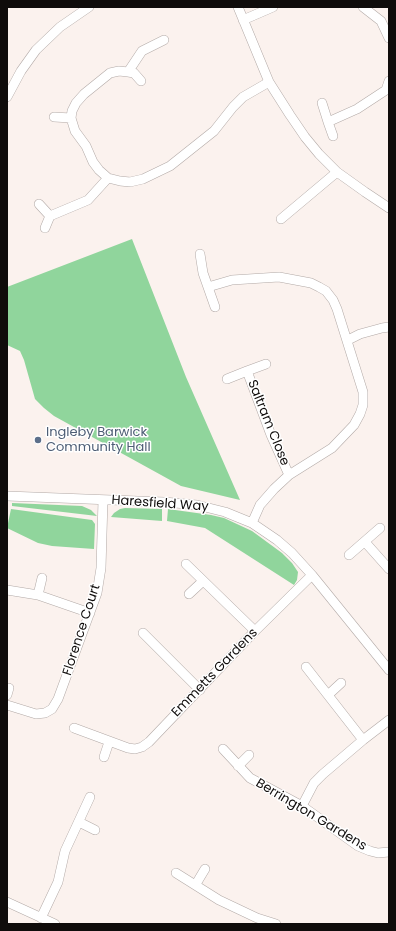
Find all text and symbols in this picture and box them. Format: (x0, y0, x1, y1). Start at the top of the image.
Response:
street label: Saltram Close (244, 378, 292, 468)
place label: Ingleby Barwick Community Hall (46, 425, 151, 456)
marker: Ingleby Barwick Community Hall (33, 435, 43, 445)
street label: Haresfield Way (111, 493, 209, 515)
street label: Florence Court (60, 582, 104, 678)
street label: Emmetts Gardens (169, 626, 261, 720)
street label: Berrington Gardens (253, 776, 369, 854)

